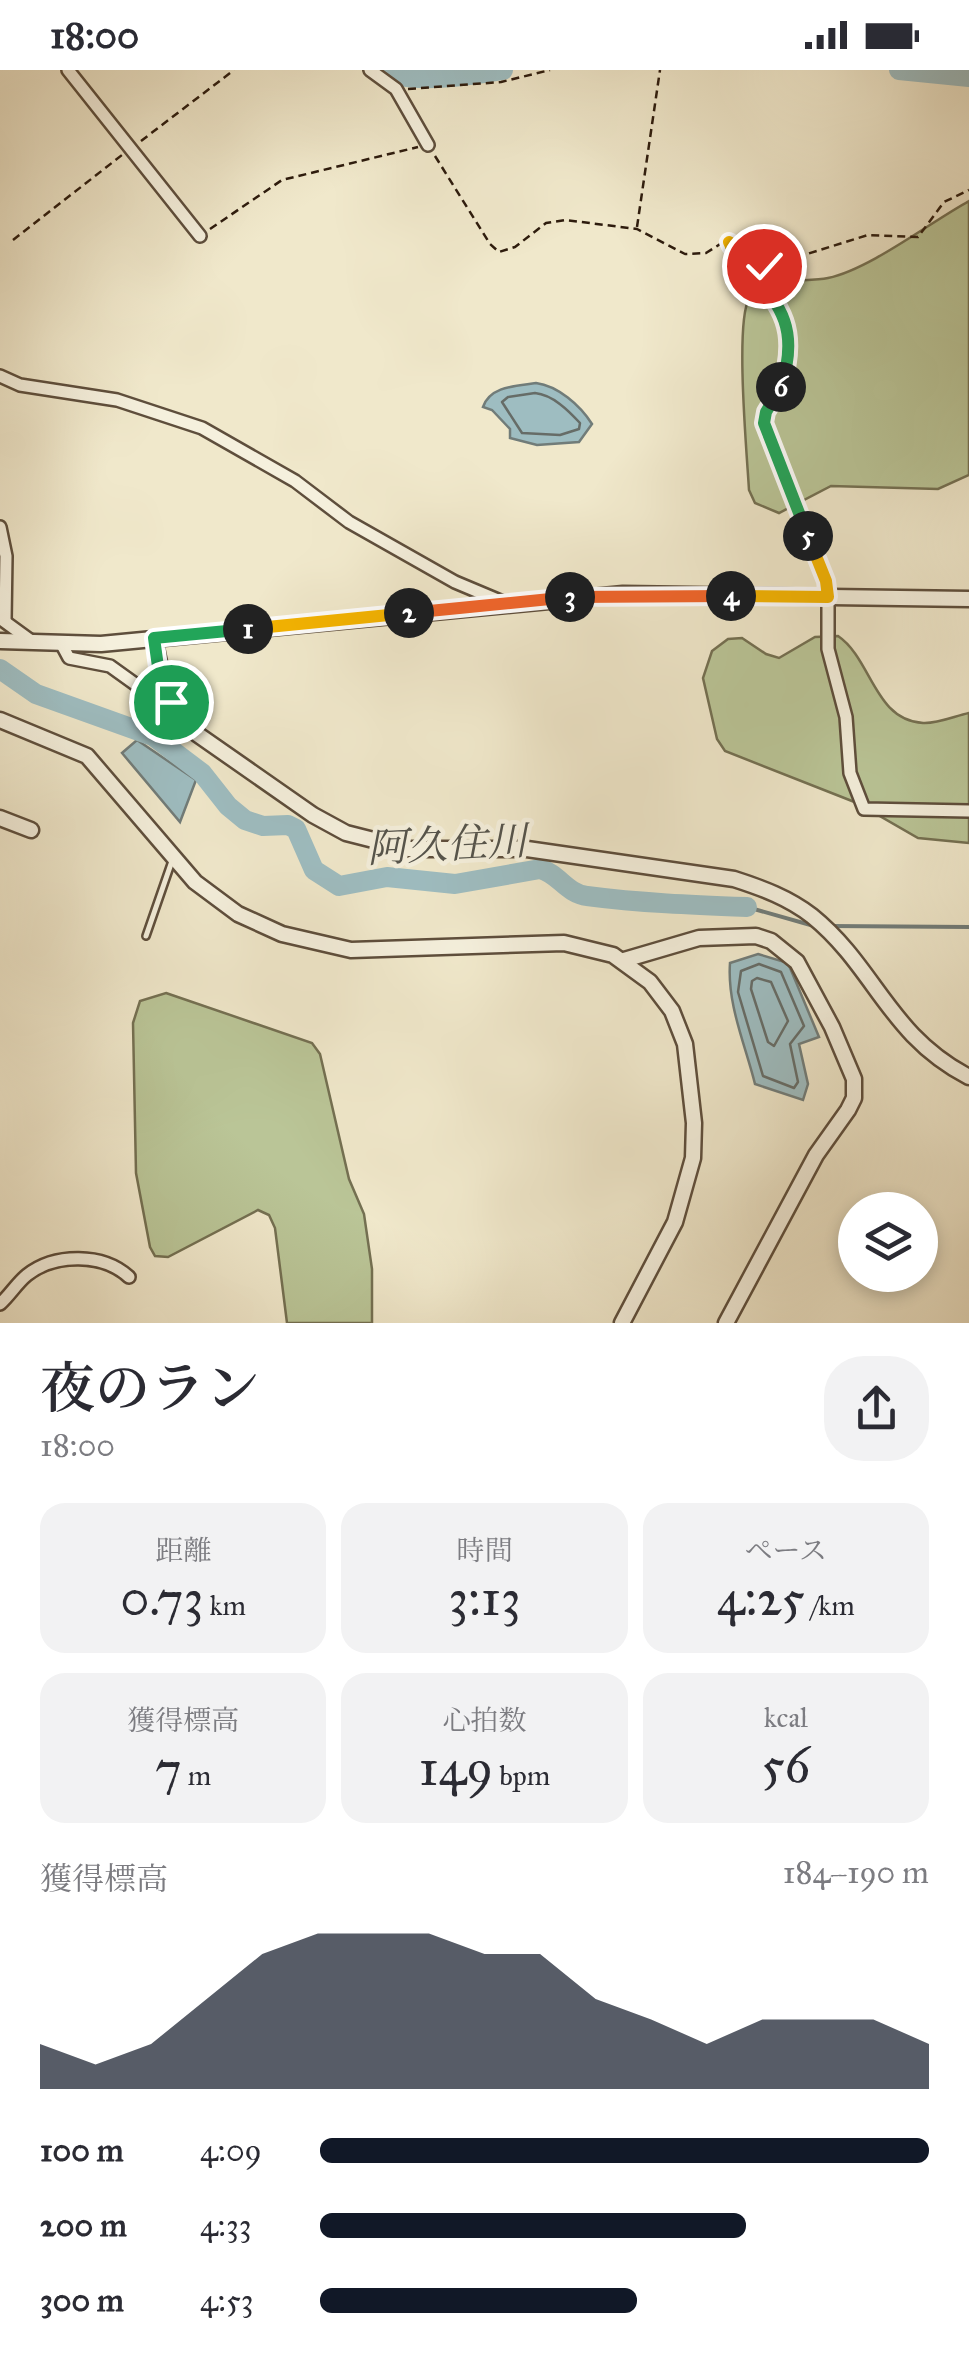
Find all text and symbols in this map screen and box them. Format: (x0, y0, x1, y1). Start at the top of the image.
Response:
text: 18:00 (50, 12, 139, 58)
pin (722, 224, 807, 309)
icon: check (737, 239, 792, 294)
pin: 6 (756, 362, 806, 412)
text: 6 (774, 369, 788, 404)
pin: 5 (783, 511, 833, 561)
text: 5 (801, 518, 815, 553)
pin: 4 (706, 571, 756, 621)
pin: 3 (545, 572, 595, 622)
text: 4 (723, 578, 739, 613)
text: 3 (564, 579, 576, 614)
pin: 2 (384, 588, 434, 638)
text: 2 (402, 595, 416, 630)
pin: 1 (223, 604, 273, 654)
text: 1 (242, 611, 254, 646)
pin (129, 660, 214, 745)
icon: arrive (144, 675, 199, 730)
water label: 阿久住川 (366, 816, 532, 873)
map controls (838, 1192, 938, 1292)
button: layers (838, 1192, 938, 1292)
text: 夜のラン (40, 1355, 260, 1422)
button: share (824, 1356, 929, 1461)
text: 18:00 (40, 1426, 115, 1465)
text: 距離 (155, 1533, 211, 1568)
text: 時間 (456, 1533, 513, 1568)
text: ペース (745, 1533, 827, 1568)
text: 0.73 (120, 1568, 203, 1629)
text: 3:13 (448, 1568, 521, 1629)
text: 4:25 (717, 1568, 805, 1629)
text: km (203, 1588, 246, 1623)
text: /km (805, 1588, 855, 1623)
text: kcal (764, 1700, 808, 1735)
text: 獲得標高 (127, 1703, 239, 1738)
text: 心拍数 (442, 1703, 527, 1738)
text: 56 (761, 1735, 810, 1796)
text: 7 (155, 1738, 182, 1799)
text: 149 (419, 1738, 493, 1799)
text: m (182, 1758, 211, 1793)
text: bpm (493, 1758, 550, 1793)
text: 184–190 m (783, 1853, 929, 1892)
text: 獲得標高 (40, 1860, 168, 1899)
text: 100 m (40, 2131, 124, 2170)
text: 4:09 (200, 2131, 262, 2170)
text: 200 m (40, 2206, 127, 2245)
text: 4:33 (200, 2206, 251, 2245)
text: 300 m (40, 2281, 124, 2320)
text: 4:53 (200, 2281, 254, 2320)

